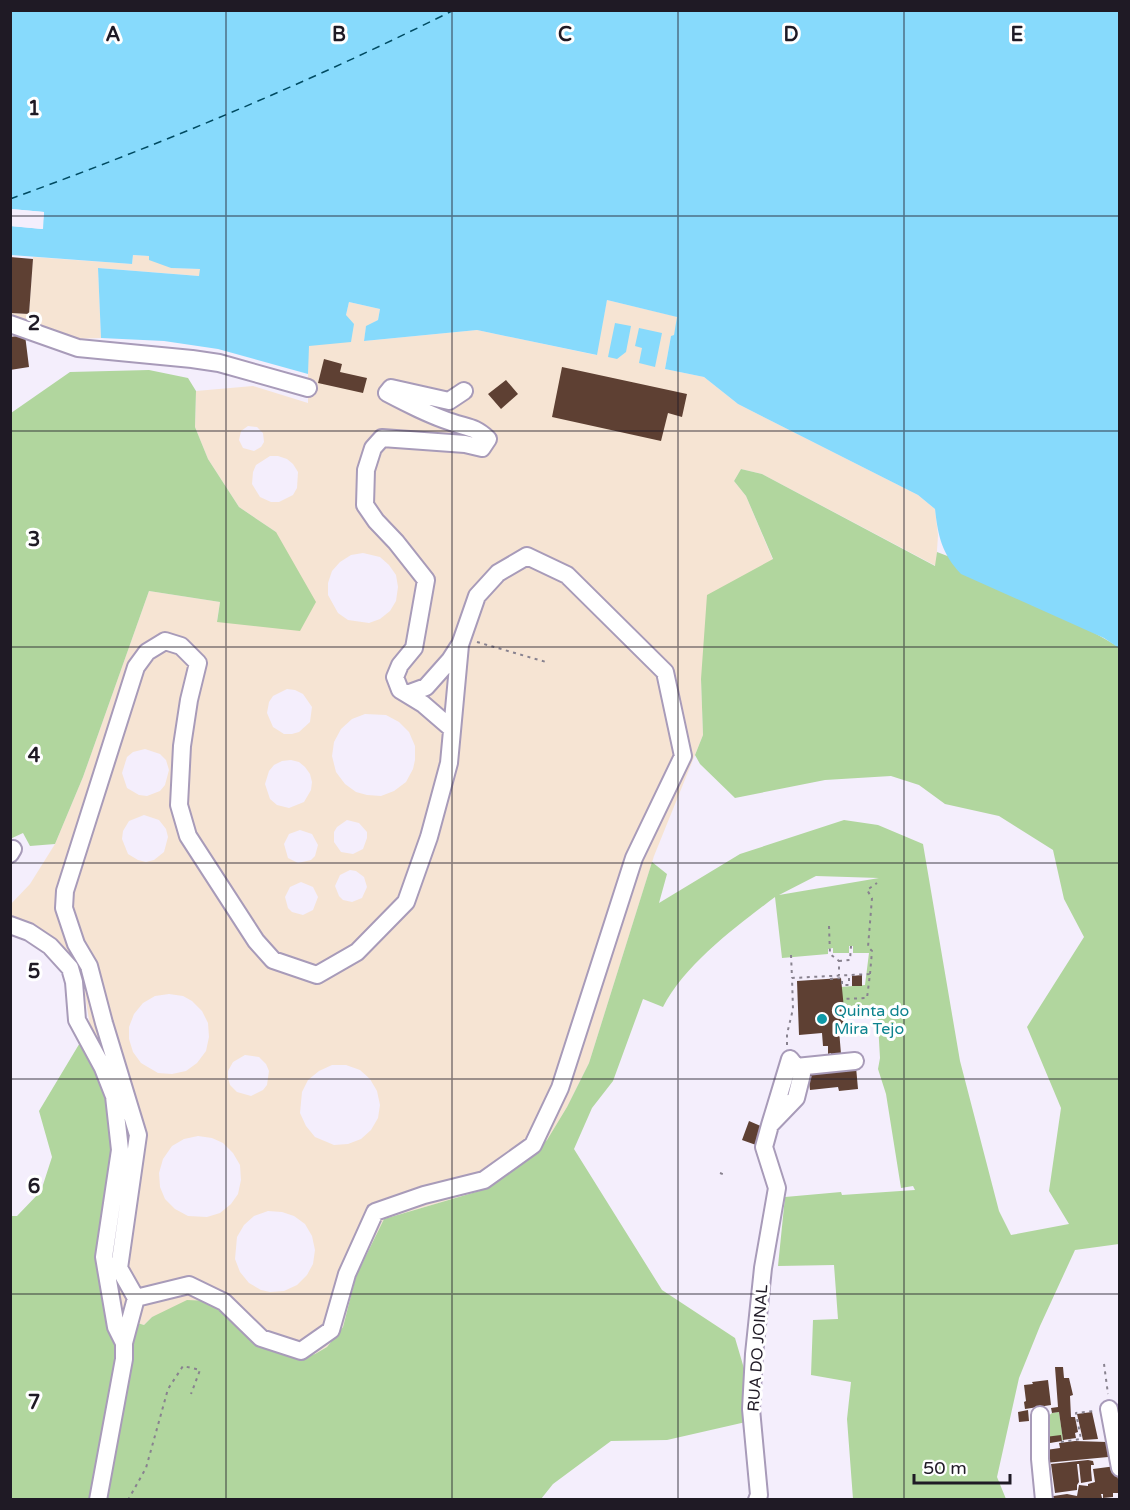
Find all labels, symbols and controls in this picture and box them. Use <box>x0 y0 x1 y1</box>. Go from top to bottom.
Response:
text: A <box>106 23 121 47</box>
text: B <box>332 23 346 47</box>
text: C <box>558 23 572 47</box>
text: D <box>783 23 799 47</box>
text: E <box>1011 23 1024 47</box>
text: 1 <box>28 97 40 121</box>
text: 2 <box>28 312 40 336</box>
text: 3 <box>28 528 40 552</box>
text: 4 <box>28 744 41 768</box>
text: 5 <box>28 960 40 984</box>
place label: Quinta do Mira Tejo <box>834 1001 909 1039</box>
marker: Quinta do Mira Tejo <box>815 1012 829 1026</box>
text: 6 <box>28 1175 40 1199</box>
street label: RUA DO JOINAL <box>744 1284 772 1412</box>
text: 7 <box>28 1391 40 1415</box>
scale bar <box>914 1447 1010 1485</box>
text: 50 m <box>923 1457 967 1479</box>

